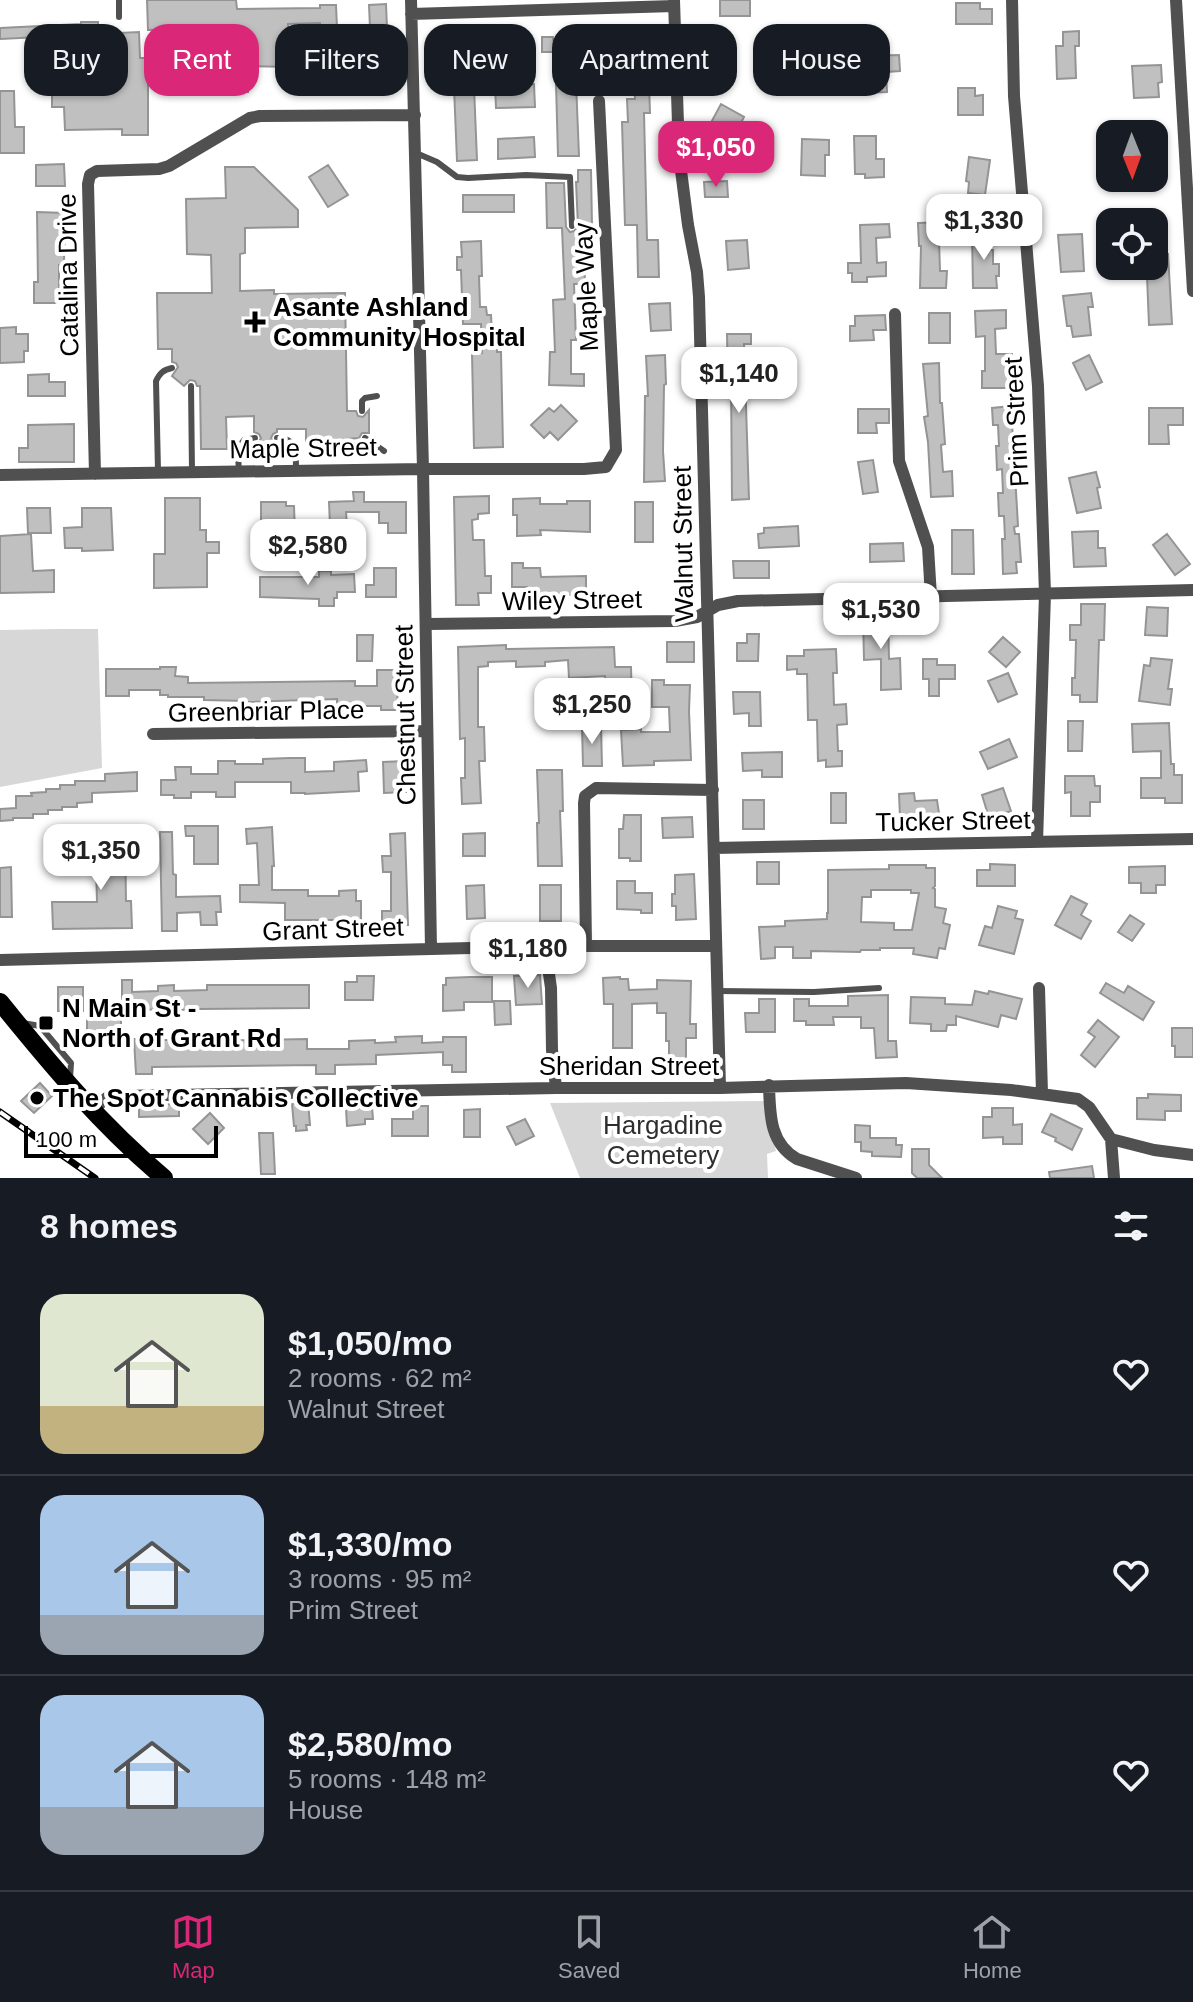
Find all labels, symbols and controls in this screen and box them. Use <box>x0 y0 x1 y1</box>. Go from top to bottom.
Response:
chip: Buy <box>24 24 128 96</box>
chip: Rent <box>144 24 259 96</box>
chip: Filters <box>275 24 408 96</box>
chip: New <box>424 24 536 96</box>
chip: Apartment <box>552 24 737 96</box>
chip: House <box>753 24 890 96</box>
north arrow <box>1096 120 1168 192</box>
map controls <box>1096 120 1168 280</box>
pin: $1,050 <box>651 121 781 189</box>
text: $1,050 <box>676 132 756 162</box>
street label: Catalina Drive <box>52 193 84 357</box>
pin: $1,330 <box>919 194 1049 262</box>
text: $1,330 <box>944 205 1024 235</box>
button: locate <box>1096 208 1168 280</box>
street label: Maple Way <box>568 222 604 352</box>
place label: Asante Ashland Community Hospital <box>273 292 526 352</box>
marker: Asante Ashland Community Hospital <box>244 311 266 333</box>
pin: $1,140 <box>674 347 804 415</box>
street label: Prim Street <box>998 356 1034 488</box>
text: $1,140 <box>699 358 779 388</box>
street label: Maple Street <box>229 432 378 464</box>
street label: Walnut Street <box>667 465 699 623</box>
pin: $2,580 <box>243 519 373 587</box>
text: $2,580 <box>268 530 348 560</box>
pin: $1,530 <box>816 583 946 651</box>
street label: Wiley Street <box>502 584 643 616</box>
text: $1,530 <box>841 594 921 624</box>
street label: Chestnut Street <box>388 624 422 806</box>
pin: $1,250 <box>527 678 657 746</box>
text: $1,250 <box>552 689 632 719</box>
street label: Greenbriar Place <box>167 694 365 728</box>
street label: Tucker Street <box>875 805 1032 837</box>
pin: $1,350 <box>36 824 166 892</box>
text: $1,350 <box>61 835 141 865</box>
street label: Grant Street <box>262 912 405 946</box>
pin: $1,180 <box>463 922 593 990</box>
text: $1,180 <box>488 933 568 963</box>
place label: N Main St - North of Grant Rd <box>62 993 282 1053</box>
marker: N Main St - North of Grant Rd <box>37 1014 55 1032</box>
street label: Sheridan Street <box>539 1051 720 1081</box>
place label: The Spot Cannabis Collective <box>53 1083 419 1113</box>
marker: The Spot Cannabis Collective <box>28 1089 46 1107</box>
park label: Hargadine Cemetery <box>603 1110 723 1170</box>
scale bar <box>24 1122 218 1158</box>
text: 100 m <box>36 1127 97 1152</box>
icon: filters <box>1109 1204 1153 1248</box>
text: 8 homes <box>40 1207 178 1245</box>
text: $1,050/mo <box>288 1324 452 1362</box>
icon: home <box>104 1326 200 1422</box>
icon: heart <box>1109 1352 1153 1396</box>
text: 2 rooms · 62 m² <box>288 1363 472 1393</box>
text: Walnut Street <box>288 1394 445 1424</box>
text: $1,330/mo <box>288 1525 452 1563</box>
icon: home <box>104 1527 200 1623</box>
icon: heart <box>1109 1553 1153 1597</box>
text: 3 rooms · 95 m² <box>288 1564 472 1594</box>
text: Prim Street <box>288 1595 418 1625</box>
text: $2,580/mo <box>288 1725 452 1763</box>
icon: home <box>104 1727 200 1823</box>
icon: heart <box>1109 1753 1153 1797</box>
text: 5 rooms · 148 m² <box>288 1764 486 1794</box>
text: House <box>288 1795 363 1825</box>
tab: Map <box>171 1910 215 1984</box>
tab: Saved <box>558 1910 620 1984</box>
tab: Home <box>963 1910 1022 1984</box>

